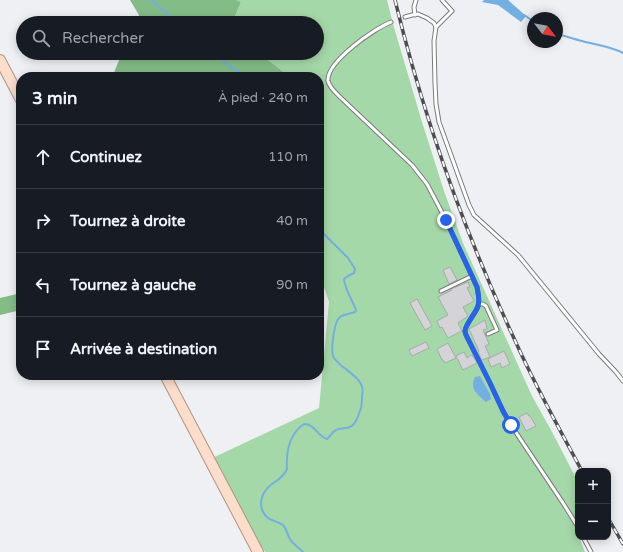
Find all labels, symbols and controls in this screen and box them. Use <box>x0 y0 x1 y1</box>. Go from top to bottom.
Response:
north arrow <box>527 12 563 48</box>
search box <box>16 16 324 60</box>
icon: search <box>30 27 52 49</box>
text: Rechercher <box>62 29 144 47</box>
text: 3 min <box>32 88 77 109</box>
text: À pied · 240 m <box>218 90 308 106</box>
icon: ahead <box>32 146 54 168</box>
text: Continuez <box>70 148 142 166</box>
text: 110 m <box>268 149 308 165</box>
icon: right <box>32 210 54 232</box>
route end <box>437 211 455 229</box>
text: Tournez à droite <box>70 212 185 230</box>
text: 40 m <box>276 213 308 229</box>
icon: left <box>32 274 54 296</box>
text: Tournez à gauche <box>70 276 196 294</box>
text: 90 m <box>276 277 308 293</box>
icon: arrive <box>32 338 54 360</box>
text: Arrivée à destination <box>70 340 217 358</box>
route start <box>502 416 520 434</box>
map controls <box>575 468 611 540</box>
button: + <box>575 468 611 504</box>
button: − <box>575 504 611 540</box>

